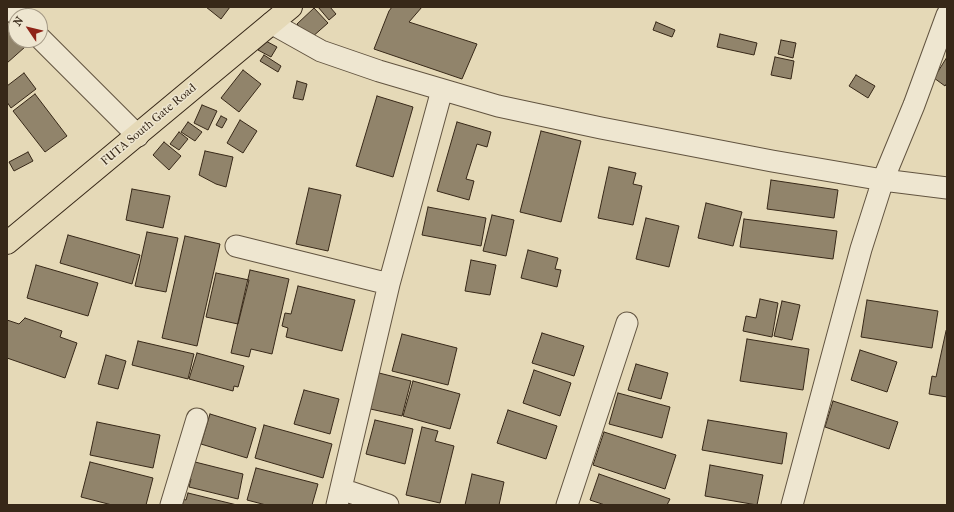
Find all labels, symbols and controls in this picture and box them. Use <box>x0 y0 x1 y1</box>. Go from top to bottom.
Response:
north arrow <box>8 8 48 48</box>
text: N <box>11 14 26 29</box>
street label: FUTA South Gate Road <box>98 81 200 169</box>

